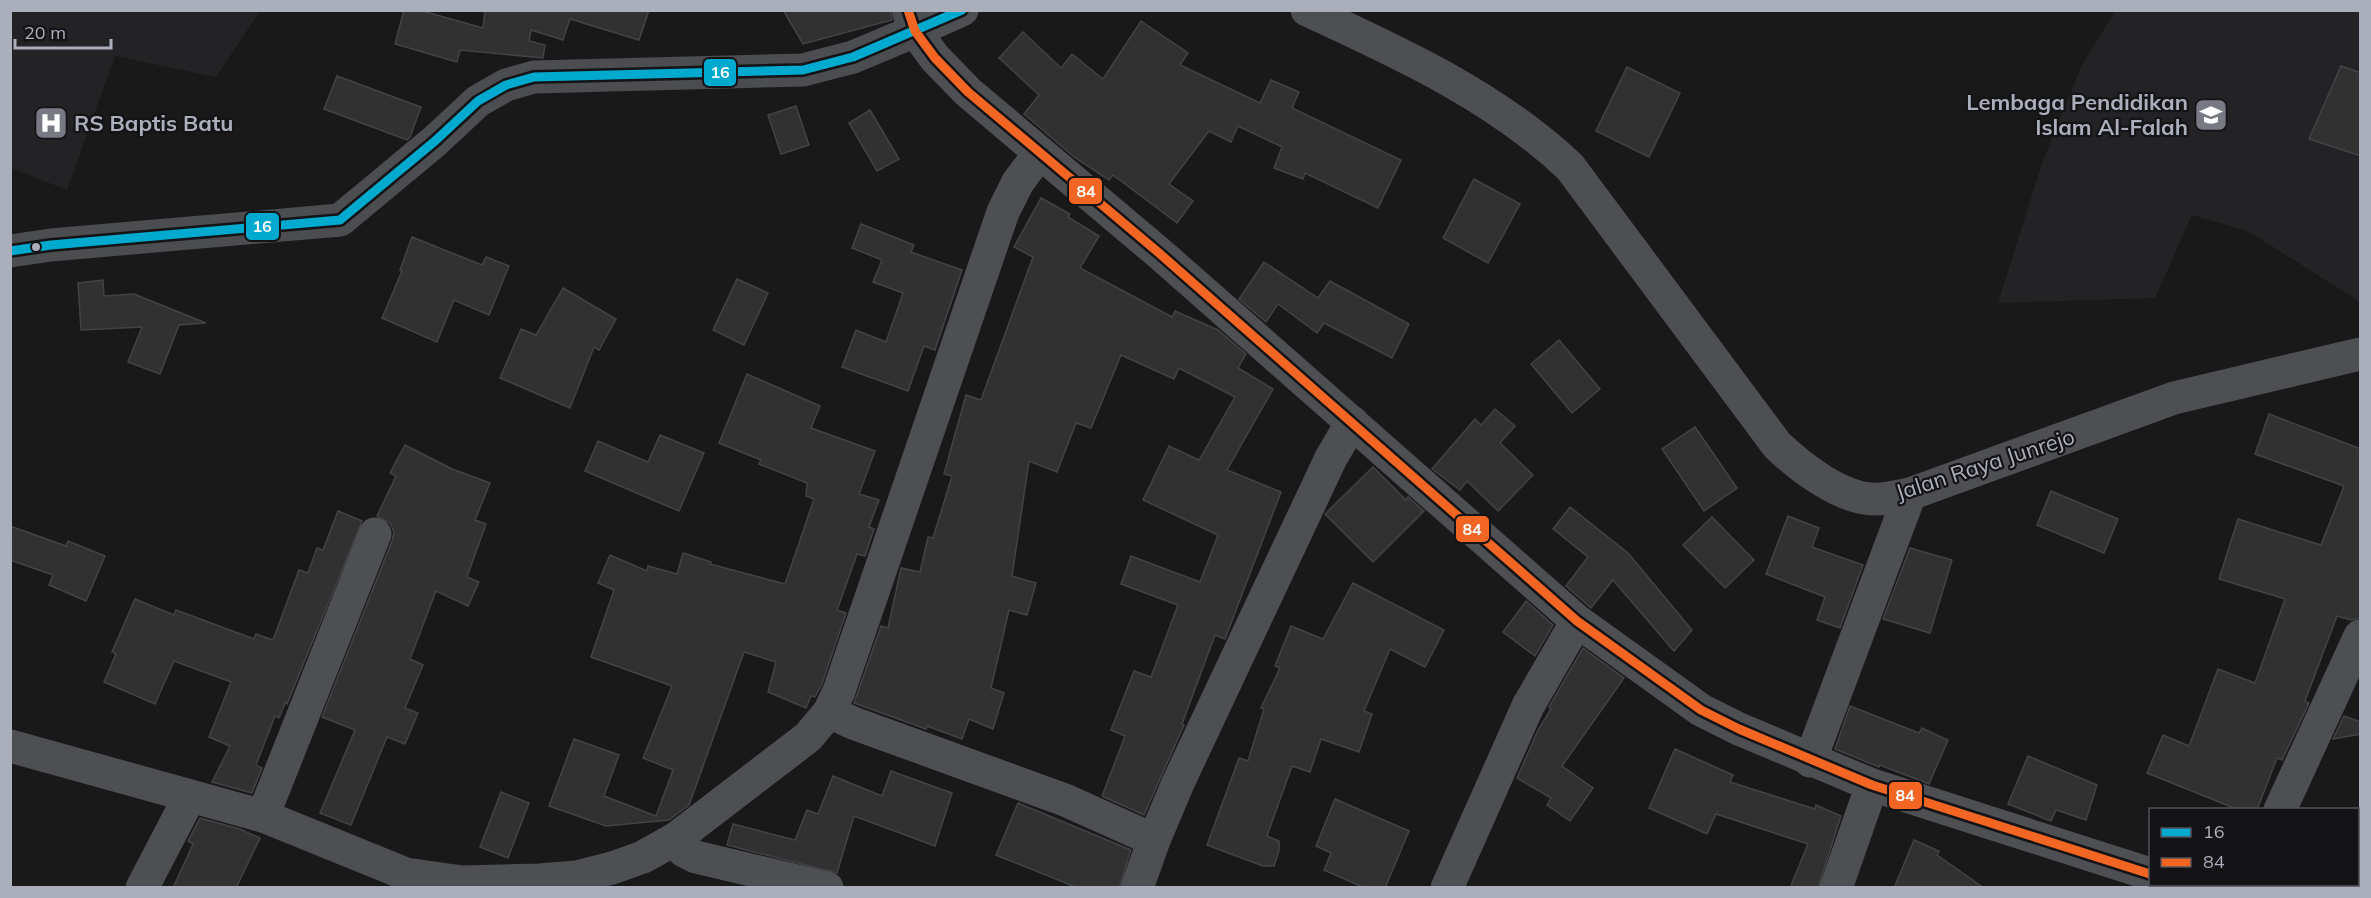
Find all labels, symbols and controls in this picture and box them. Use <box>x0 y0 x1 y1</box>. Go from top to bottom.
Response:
scale bar <box>15 12 111 50</box>
text: 20 m <box>24 21 66 44</box>
line badge: 16 <box>703 58 737 87</box>
text: 16 <box>710 62 730 82</box>
place label: Lembaga Pendidikan Islam Al-Falah <box>1966 88 2188 141</box>
school or university icon: Lembaga Pendidikan Islam Al-Falah <box>2193 97 2229 133</box>
hospital icon: RS Baptis Batu <box>33 105 69 141</box>
place label: RS Baptis Batu <box>74 109 233 137</box>
line badge: 84 <box>1068 177 1103 205</box>
text: 84 <box>1076 181 1096 201</box>
line badge: 16 <box>245 212 280 241</box>
text: 16 <box>252 216 272 236</box>
unlabelled marker <box>30 241 42 253</box>
street label: Jalan Raya Junrejo <box>1892 422 2078 506</box>
line badge: 84 <box>1455 515 1490 543</box>
text: 84 <box>1462 519 1482 539</box>
line badge: 84 <box>1888 781 1923 810</box>
text: 84 <box>1895 785 1915 805</box>
legend <box>2149 808 2359 886</box>
text: 16 <box>2203 820 2225 843</box>
text: 84 <box>2203 850 2225 873</box>

